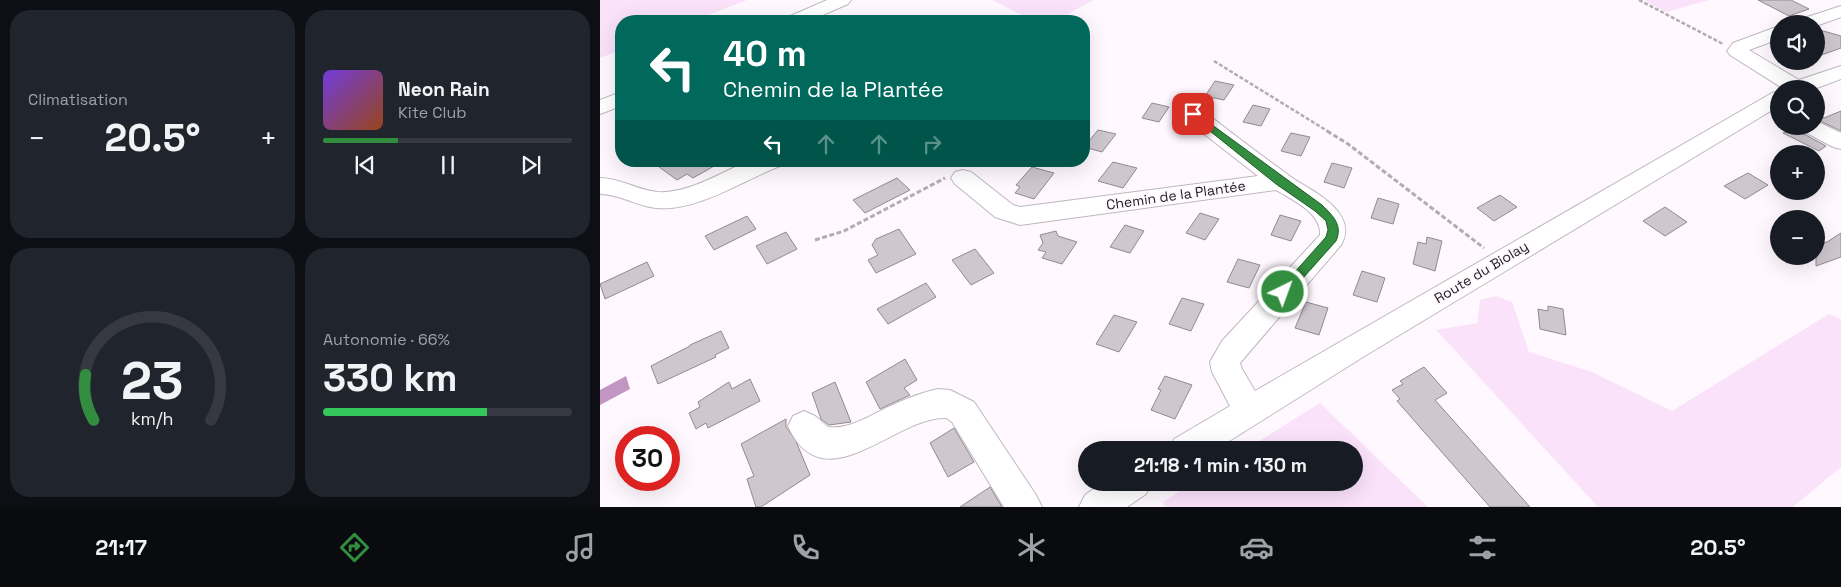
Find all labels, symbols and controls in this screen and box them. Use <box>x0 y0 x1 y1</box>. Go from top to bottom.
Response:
map controls <box>1770 15 1825 265</box>
button: sound <box>1770 15 1825 70</box>
text: 40 m <box>723 32 807 76</box>
icon: left <box>640 35 705 100</box>
text: Chemin de la Plantée <box>723 75 944 103</box>
text: Neon Rain <box>398 77 490 102</box>
button: search <box>1770 80 1825 135</box>
text: Climatisation <box>28 89 128 110</box>
pin <box>1172 93 1214 135</box>
icon: arrive <box>1179 100 1207 128</box>
text: Kite Club <box>398 102 467 123</box>
text: 20.5° <box>105 114 200 162</box>
text: − <box>28 120 45 156</box>
text: + <box>260 120 277 156</box>
icon: left <box>759 130 787 158</box>
icon: ahead <box>812 130 840 158</box>
icon: ahead <box>865 130 893 158</box>
icon: right <box>918 130 946 158</box>
button: + <box>1770 145 1825 200</box>
icon: previous <box>351 151 379 179</box>
icon: pause <box>434 151 462 179</box>
icon: next <box>517 151 545 179</box>
street label: Chemin de la Plantée <box>1105 176 1247 214</box>
button: − <box>1770 210 1825 265</box>
street label: Route du Biolay <box>1431 237 1531 307</box>
position arrow <box>1256 265 1308 317</box>
text: Autonomie · 66% <box>323 329 450 350</box>
text: 23 <box>121 348 184 414</box>
text: 330 km <box>323 354 457 402</box>
text: km/h <box>131 407 174 430</box>
speed limit sign: 30 <box>615 426 680 491</box>
text: 21:18 · 1 min · 130 m <box>1134 453 1307 478</box>
icon: directions <box>337 530 372 565</box>
icon: music <box>563 530 598 565</box>
icon: phone <box>788 530 823 565</box>
icon: climate <box>1014 530 1049 565</box>
icon: car <box>1239 530 1274 565</box>
icon: filters <box>1465 530 1500 565</box>
text: 21:17 <box>95 533 147 561</box>
text: 20.5° <box>1690 533 1746 561</box>

